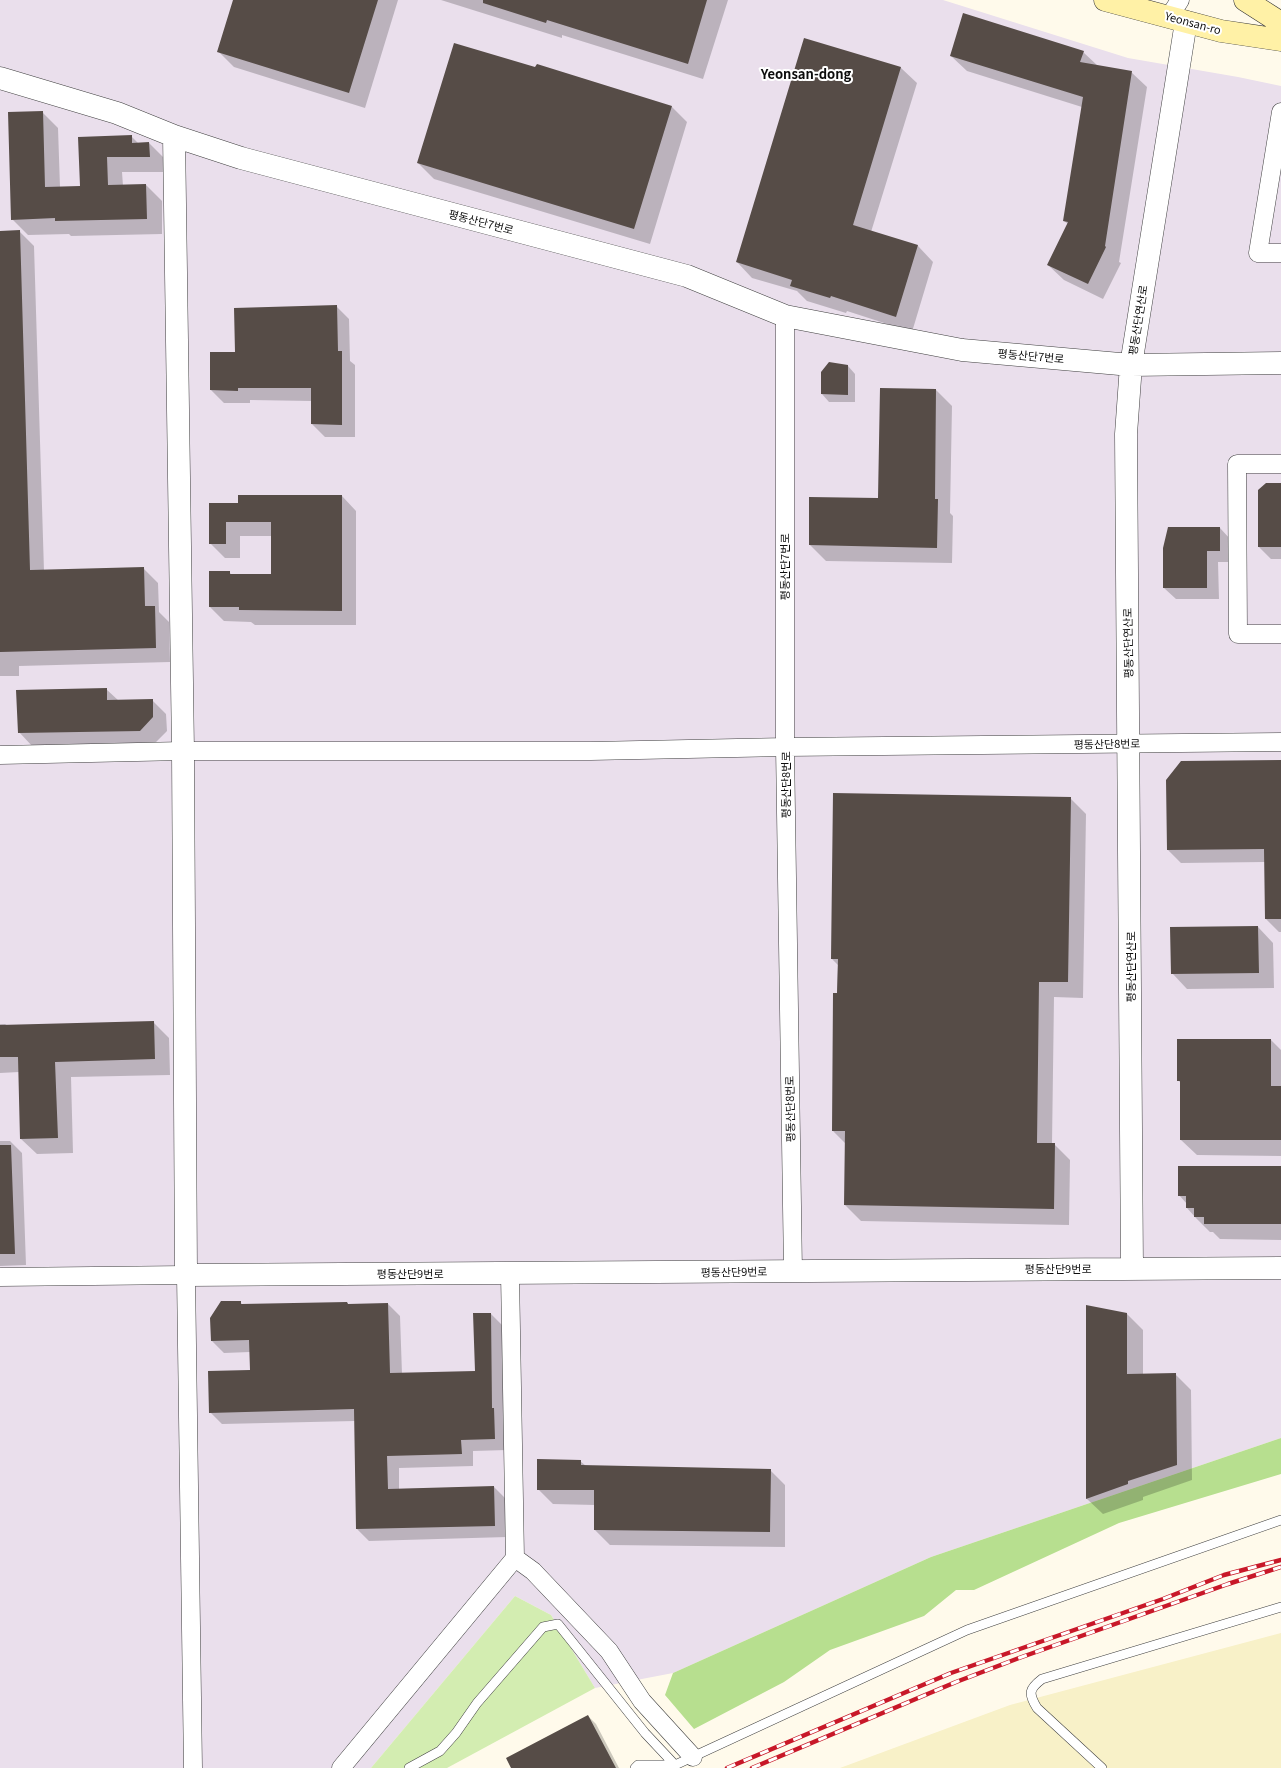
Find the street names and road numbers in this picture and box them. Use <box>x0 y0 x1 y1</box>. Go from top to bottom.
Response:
street label: Yeonsan-ro <box>1164 9 1222 37</box>
street label: 평동산단7번로 <box>447 207 515 237</box>
street label: 평동산단연산로 <box>1126 284 1150 356</box>
street label: 평동산단7번로 <box>997 347 1065 365</box>
street label: 평동산단7번로 <box>778 534 792 600</box>
street label: 평동산단연산로 <box>1121 607 1135 679</box>
street label: 평동산단8번로 <box>1073 737 1141 751</box>
street label: 평동산단8번로 <box>779 752 793 818</box>
street label: 평동산단연산로 <box>1124 932 1138 1002</box>
street label: 평동산단8번로 <box>783 1075 797 1143</box>
street label: 평동산단9번로 <box>1025 1262 1091 1276</box>
street label: 평동산단9번로 <box>700 1265 768 1279</box>
street label: 평동산단9번로 <box>377 1267 443 1281</box>

